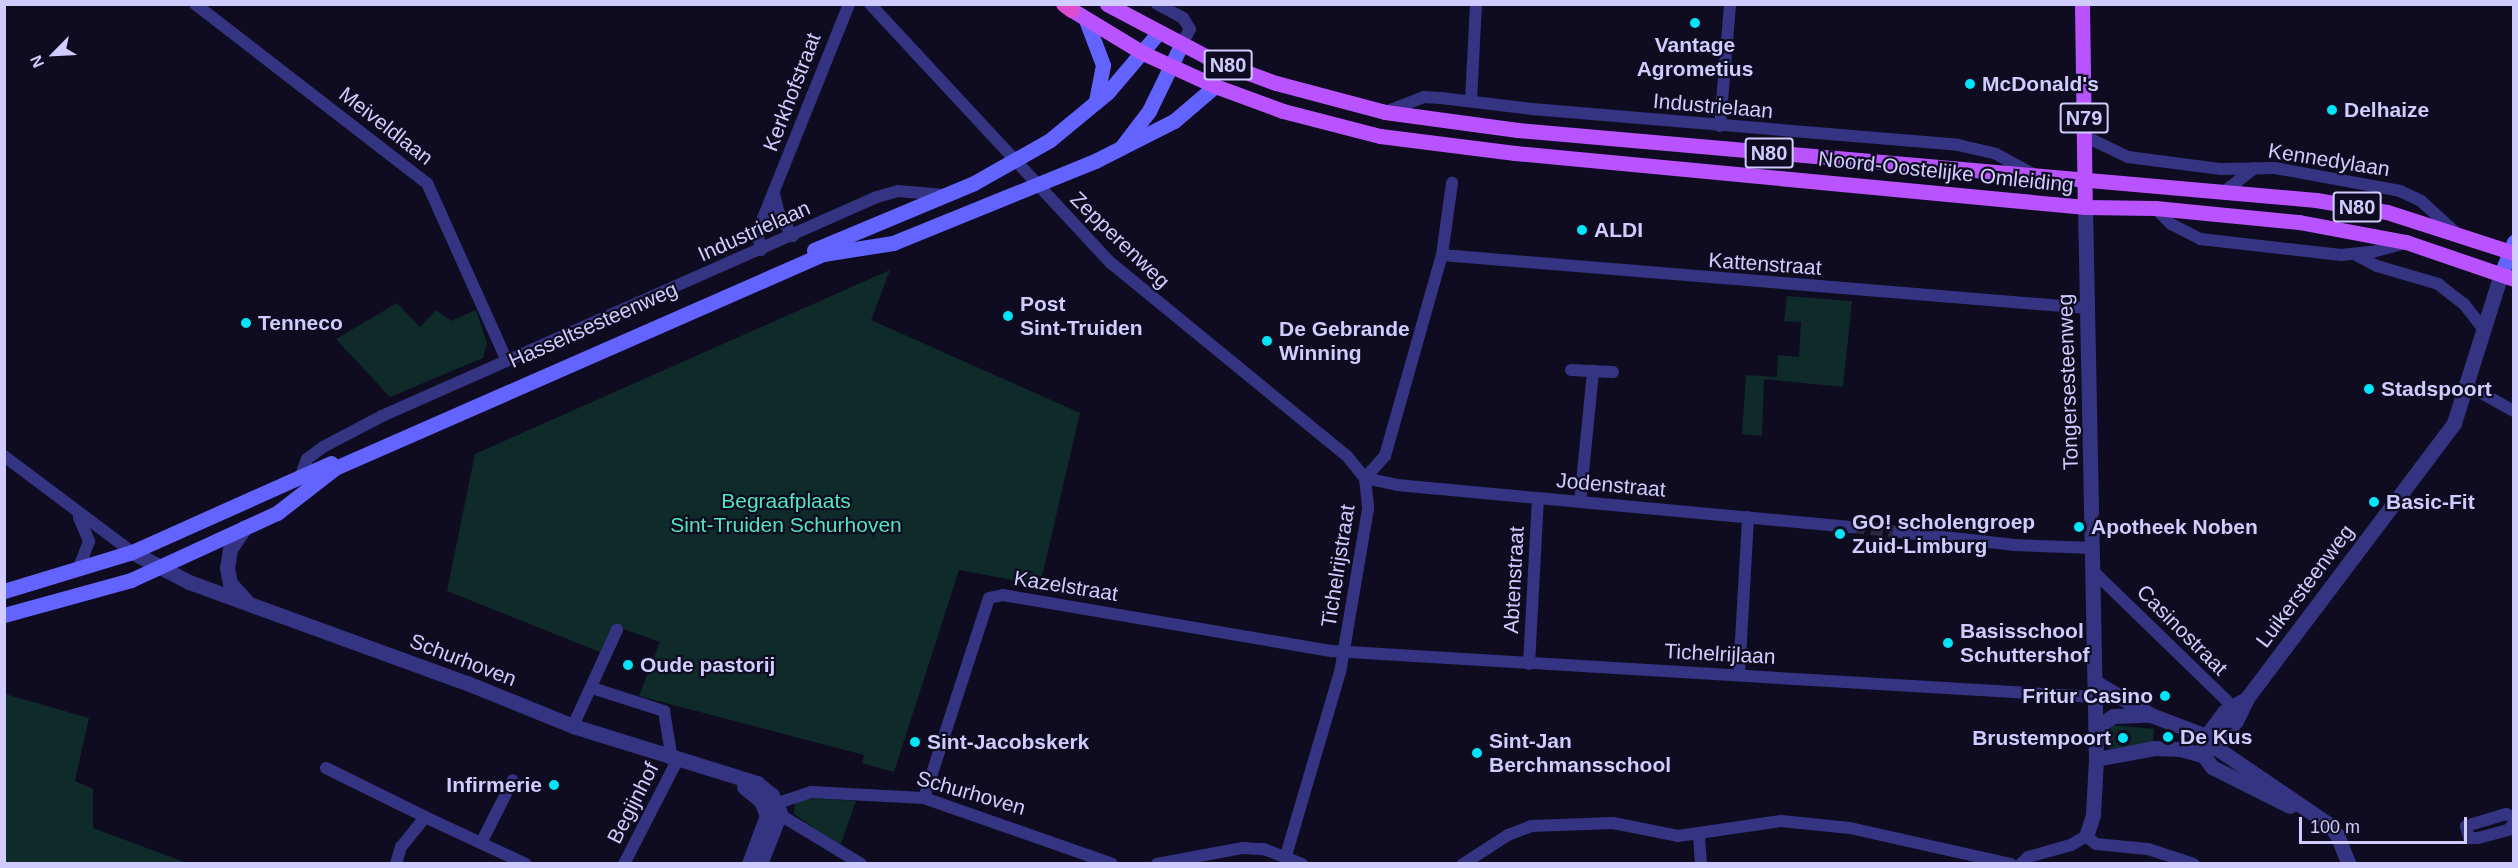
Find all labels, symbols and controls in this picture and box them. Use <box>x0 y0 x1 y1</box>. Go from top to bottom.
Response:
marker: Vantage Agrometius <box>1688 16 1702 30</box>
north arrow <box>24 24 84 84</box>
street label: Kerkhofstraat <box>758 29 826 155</box>
place label: Vantage Agrometius <box>1637 32 1753 82</box>
road number: N80 <box>1202 48 1254 82</box>
text: N <box>27 53 47 70</box>
place label: McDonald's <box>1982 71 2099 97</box>
marker: McDonald's <box>1963 77 1977 91</box>
street label: Meiveldlaan <box>334 82 438 170</box>
street label: Industrielaan <box>1652 88 1774 124</box>
place label: Delhaize <box>2344 97 2429 123</box>
road number: N79 <box>2058 101 2110 135</box>
marker: Delhaize <box>2325 103 2339 117</box>
road number: N80 <box>1744 136 1794 170</box>
street label: Kennedylaan <box>2266 138 2392 182</box>
street label: Noord-Oostelijke Omleiding <box>1817 146 2075 198</box>
street label: Zepperenweg <box>1065 186 1175 294</box>
road number: N80 <box>2332 190 2382 224</box>
street label: Industrielaan <box>694 195 814 267</box>
place label: ALDI <box>1594 217 1643 243</box>
marker: ALDI <box>1575 223 1589 237</box>
street label: Kattenstraat <box>1708 247 1822 281</box>
street label: Hasseltsesteenweg <box>505 276 681 374</box>
place label: Post Sint-Truiden <box>1020 291 1142 341</box>
street label: Tongersesteenweg <box>2052 293 2084 471</box>
marker: Post Sint-Truiden <box>1001 309 1015 323</box>
place label: Tenneco <box>258 310 343 336</box>
marker: Tenneco <box>239 316 253 330</box>
place label: De Gebrande Winning <box>1279 316 1410 366</box>
marker: De Gebrande Winning <box>1260 334 1274 348</box>
place label: Stadspoort <box>2381 376 2492 402</box>
marker: Stadspoort <box>2362 382 2376 396</box>
street label: Jodenstraat <box>1555 468 1667 502</box>
park label: Begraafplaats Sint-Truiden Schurhoven <box>670 488 902 538</box>
place label: Basic-Fit <box>2386 489 2475 515</box>
marker: Basic-Fit <box>2367 495 2381 509</box>
street label: Tichelrijstraat <box>1316 503 1360 629</box>
place label: GO! scholengroep Zuid-Limburg <box>1852 509 2035 559</box>
place label: Apotheek Noben <box>2091 514 2258 540</box>
marker: Apotheek Noben <box>2072 520 2086 534</box>
street label: Luikersteenweg <box>2251 520 2359 652</box>
street label: Abtenstraat <box>1499 526 1529 634</box>
marker: GO! scholengroep Zuid-Limburg <box>1833 527 1847 541</box>
street label: Kazelstraat <box>1012 565 1120 607</box>
street label: Casinostraat <box>2131 579 2233 681</box>
place label: Basisschool Schuttershof <box>1960 618 2090 668</box>
street label: Schurhoven <box>406 628 520 692</box>
marker: Basisschool Schuttershof <box>1941 636 1955 650</box>
street label: Tichelrijlaan <box>1664 639 1776 669</box>
place label: Oude pastorij <box>640 652 775 678</box>
marker: Oude pastorij <box>621 658 635 672</box>
place label: Fritur Casino <box>2022 683 2153 709</box>
marker: Fritur Casino <box>2158 689 2172 703</box>
place label: De Kus <box>2180 724 2252 750</box>
place label: Brustempoort <box>1972 725 2111 751</box>
place label: Sint-Jan Berchmansschool <box>1489 728 1671 778</box>
place label: Sint-Jacobskerk <box>927 729 1089 755</box>
marker: De Kus <box>2161 730 2175 744</box>
marker: Brustempoort <box>2116 731 2130 745</box>
marker: Sint-Jacobskerk <box>908 735 922 749</box>
marker: Sint-Jan Berchmansschool <box>1470 746 1484 760</box>
street label: Begijnhof <box>602 758 664 848</box>
street label: Schurhoven <box>914 765 1028 821</box>
place label: Infirmerie <box>446 772 542 798</box>
marker: Infirmerie <box>547 778 561 792</box>
scale bar <box>2302 805 2470 843</box>
text: 100 m <box>2310 817 2360 837</box>

